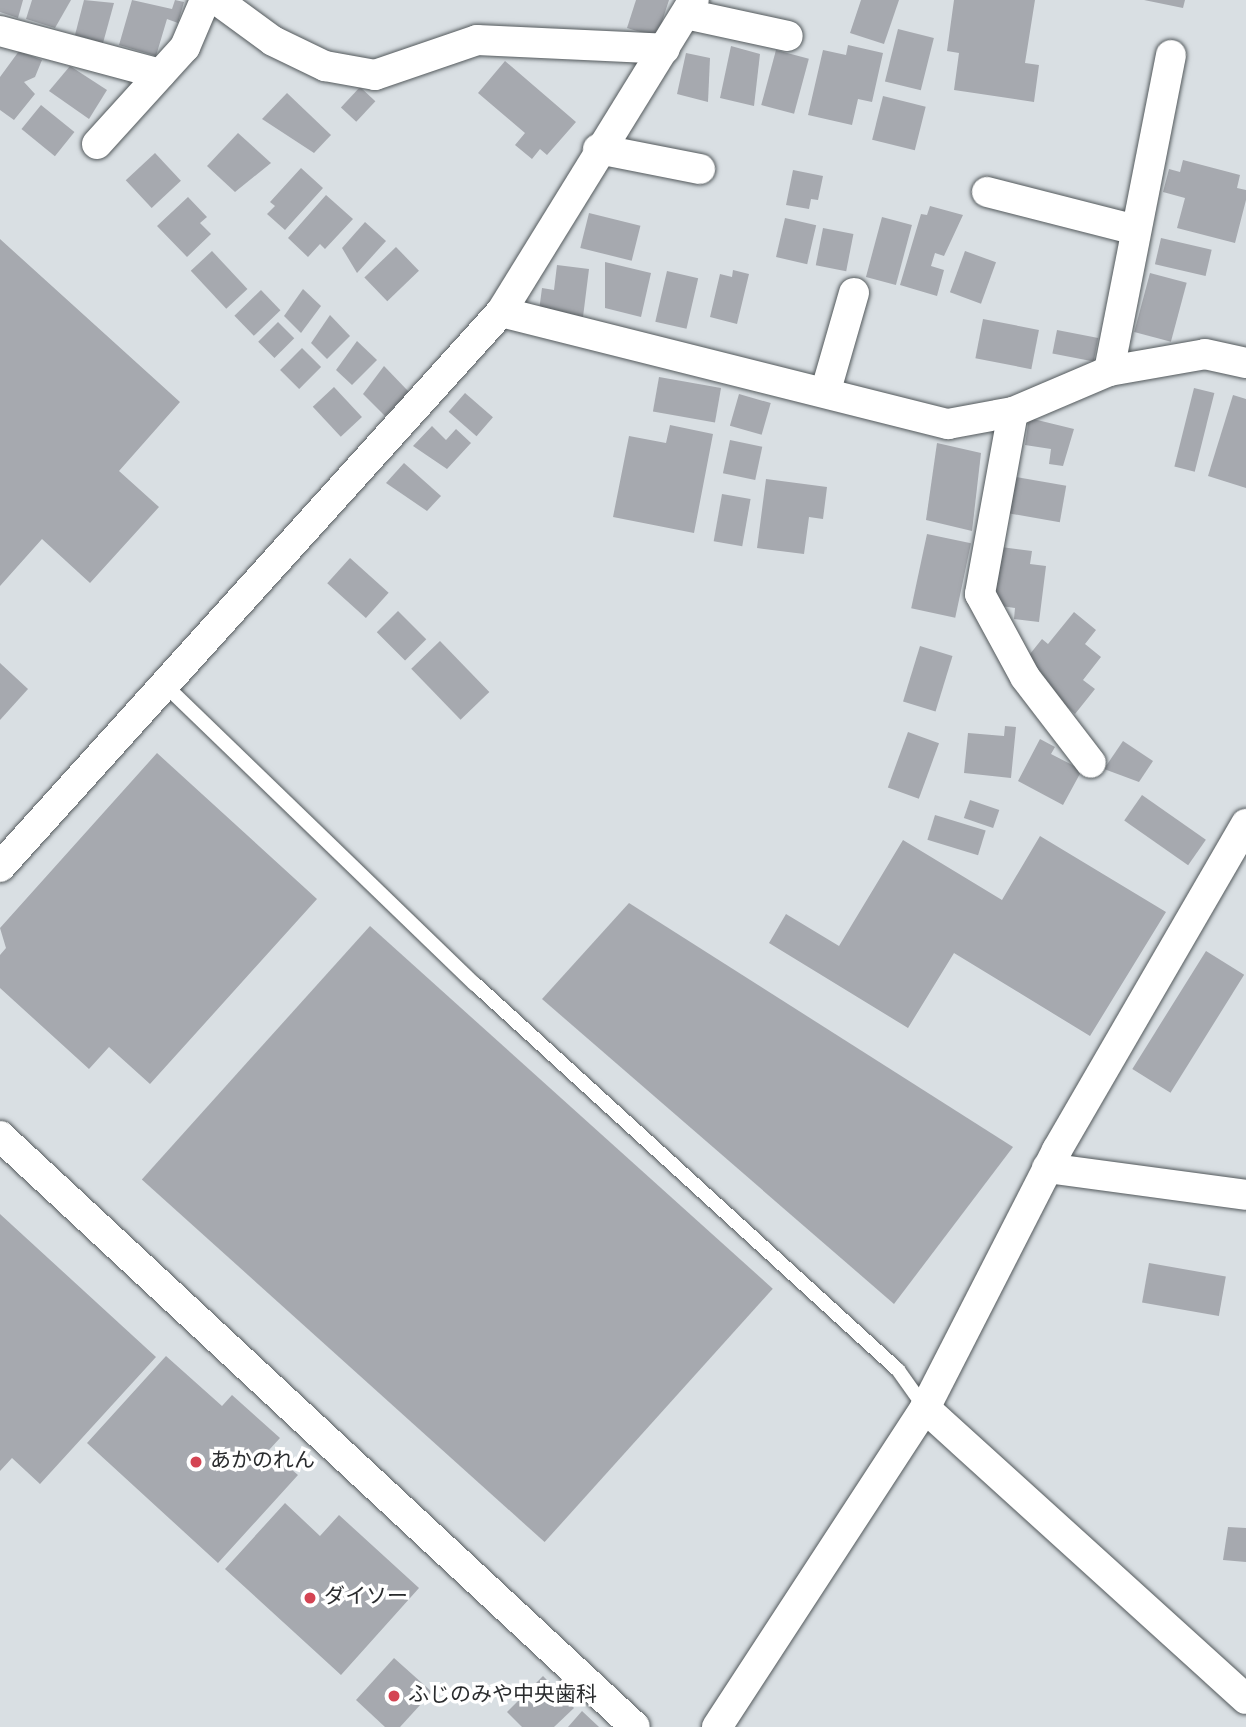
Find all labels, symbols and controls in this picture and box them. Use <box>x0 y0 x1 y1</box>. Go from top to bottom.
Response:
place label: あかのれん <box>210 1449 315 1475</box>
marker: あかのれん <box>188 1454 204 1470</box>
place label: ダイソー <box>324 1585 408 1611</box>
marker: ダイソー <box>302 1590 318 1606</box>
place label: ふじのみや中央歯科 <box>408 1683 597 1709</box>
marker: ふじのみや中央歯科 <box>386 1688 402 1704</box>

